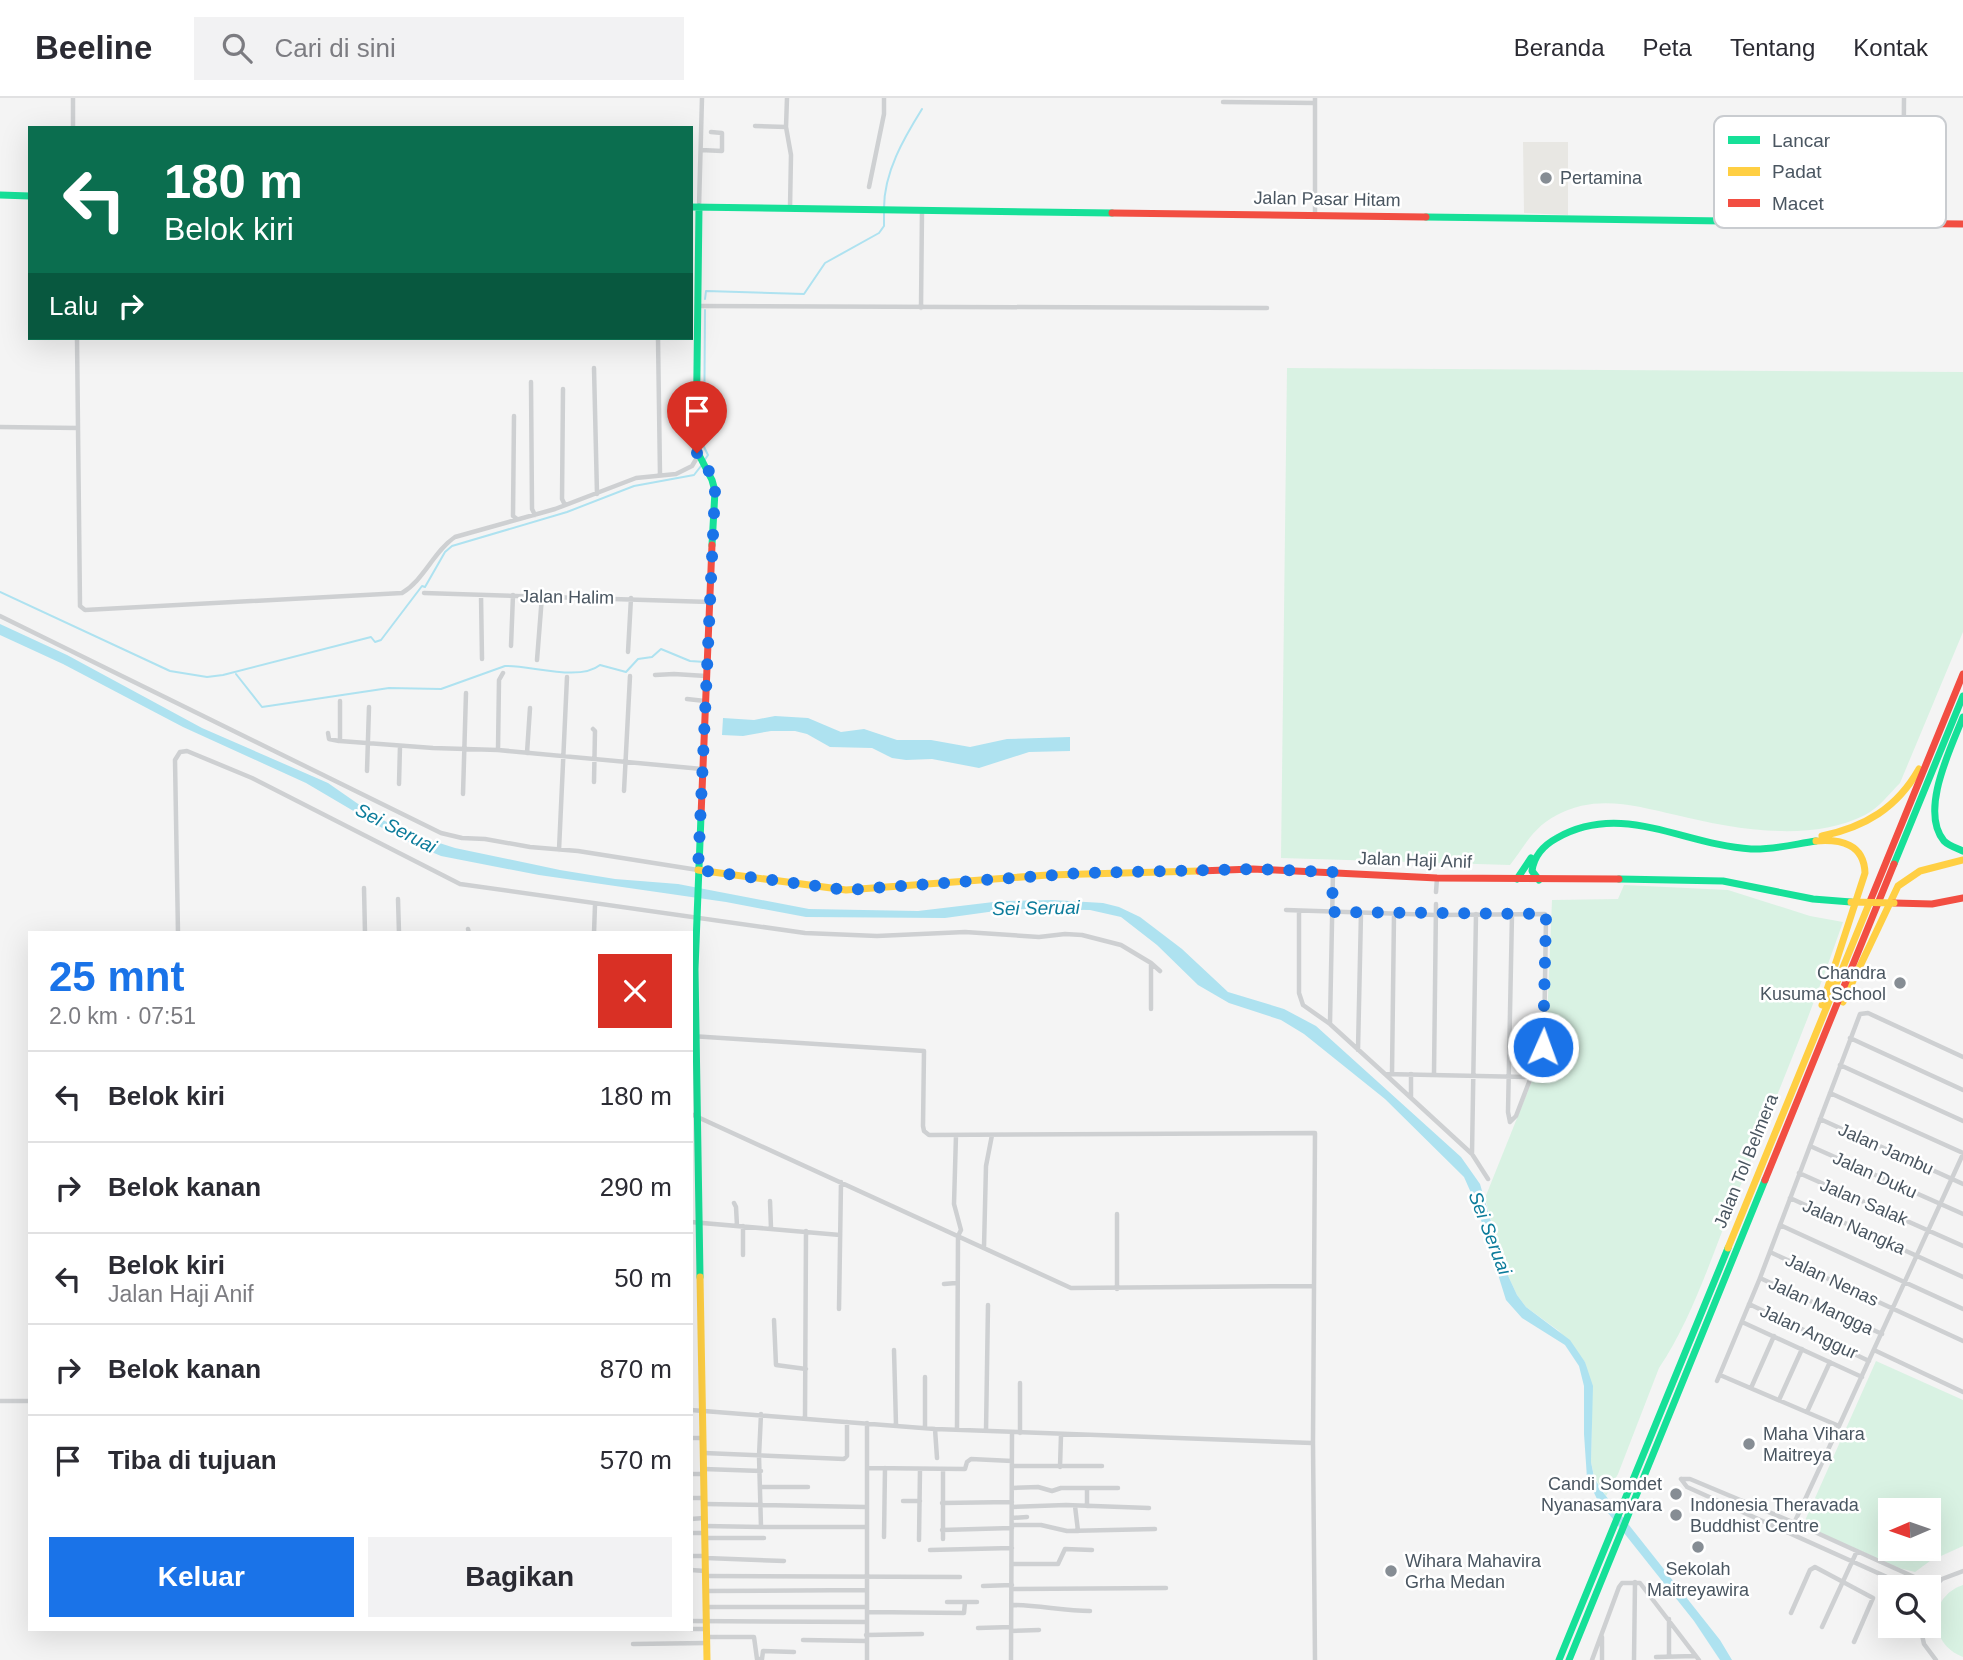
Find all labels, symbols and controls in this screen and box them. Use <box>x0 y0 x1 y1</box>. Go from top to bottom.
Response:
search box <box>194 17 684 80</box>
text: Beeline <box>35 29 152 66</box>
icon: search <box>218 29 256 67</box>
text: Cari di sini <box>274 33 396 63</box>
text: Beranda <box>1514 34 1605 61</box>
text: Peta <box>1643 34 1692 61</box>
text: Tentang <box>1730 34 1815 61</box>
text: Kontak <box>1853 34 1928 61</box>
legend <box>1714 116 1946 228</box>
text: Lancar <box>1772 130 1831 151</box>
icon: left <box>49 154 140 245</box>
text: 180 m <box>164 154 303 208</box>
text: Padat <box>1772 161 1822 182</box>
place label: Pertamina <box>1560 168 1643 188</box>
marker: Pertamina <box>1538 170 1554 186</box>
street label: Jalan Pasar Hitam <box>1253 188 1401 210</box>
text: Macet <box>1772 193 1824 214</box>
text: Belok kiri <box>164 211 294 247</box>
icon: right <box>112 287 150 325</box>
text: Lalu <box>49 291 98 321</box>
pin <box>667 381 727 453</box>
icon: arrive <box>678 392 716 430</box>
street label: Jalan Halim <box>520 586 614 608</box>
water label: Sei Seruai <box>352 799 441 858</box>
street label: Jalan Haji Anif <box>1358 848 1473 872</box>
water label: Sei Seruai <box>992 897 1081 919</box>
text: 25 mnt <box>49 953 184 1000</box>
button: close <box>598 954 672 1028</box>
place label: Chandra Kusuma School <box>1760 963 1887 1004</box>
marker: Chandra Kusuma School <box>1892 975 1908 991</box>
text: 2.0 km · 07:51 <box>49 1003 196 1029</box>
position arrow <box>1506 1010 1580 1084</box>
icon: left <box>49 1078 87 1116</box>
text: Belok kiri <box>108 1081 225 1111</box>
text: 180 m <box>600 1081 672 1111</box>
street label: Jalan Tol Belmera <box>1710 1090 1782 1231</box>
street label: Jalan Jambu <box>1835 1119 1937 1179</box>
street label: Jalan Duku <box>1830 1148 1920 1202</box>
icon: right <box>49 1169 87 1207</box>
text: Belok kanan <box>108 1172 261 1202</box>
text: 290 m <box>600 1172 672 1202</box>
street label: Jalan Salak <box>1817 1175 1912 1230</box>
water label: Sei Seruai <box>1464 1188 1516 1278</box>
street label: Jalan Nangka <box>1800 1195 1909 1259</box>
text: Belok kiri <box>108 1250 225 1280</box>
street label: Jalan Nenas <box>1782 1250 1882 1310</box>
icon: left <box>49 1260 87 1298</box>
text: 50 m <box>614 1263 672 1293</box>
street label: Jalan Mangga <box>1766 1273 1877 1339</box>
text: Jalan Haji Anif <box>108 1281 254 1307</box>
street label: Jalan Anggur <box>1757 1301 1861 1363</box>
icon: right <box>49 1351 87 1389</box>
text: Belok kanan <box>108 1354 261 1384</box>
text: 870 m <box>600 1354 672 1384</box>
place label: Maha Vihara Maitreya <box>1763 1424 1866 1465</box>
marker: Maha Vihara Maitreya <box>1741 1436 1757 1452</box>
icon: arrive <box>49 1442 87 1480</box>
text: Tiba di tujuan <box>108 1445 277 1475</box>
text: 570 m <box>600 1445 672 1475</box>
place label: Candi Somdet Nyanasamvara <box>1541 1474 1663 1515</box>
marker: Candi Somdet Nyanasamvara <box>1668 1486 1684 1502</box>
place label: Indonesia Theravada Buddhist Centre <box>1690 1495 1860 1536</box>
north arrow <box>1878 1498 1941 1561</box>
map controls <box>1878 1498 1941 1638</box>
marker: Indonesia Theravada Buddhist Centre <box>1668 1507 1684 1523</box>
button: Keluar <box>49 1537 354 1617</box>
button: Bagikan <box>368 1537 672 1617</box>
marker: Sekolah Maitreyawira <box>1690 1539 1706 1555</box>
place label: Wihara Mahavira Grha Medan <box>1405 1551 1542 1592</box>
place label: Sekolah Maitreyawira <box>1647 1559 1750 1600</box>
marker: Wihara Mahavira Grha Medan <box>1383 1563 1399 1579</box>
button: search <box>1878 1575 1941 1638</box>

